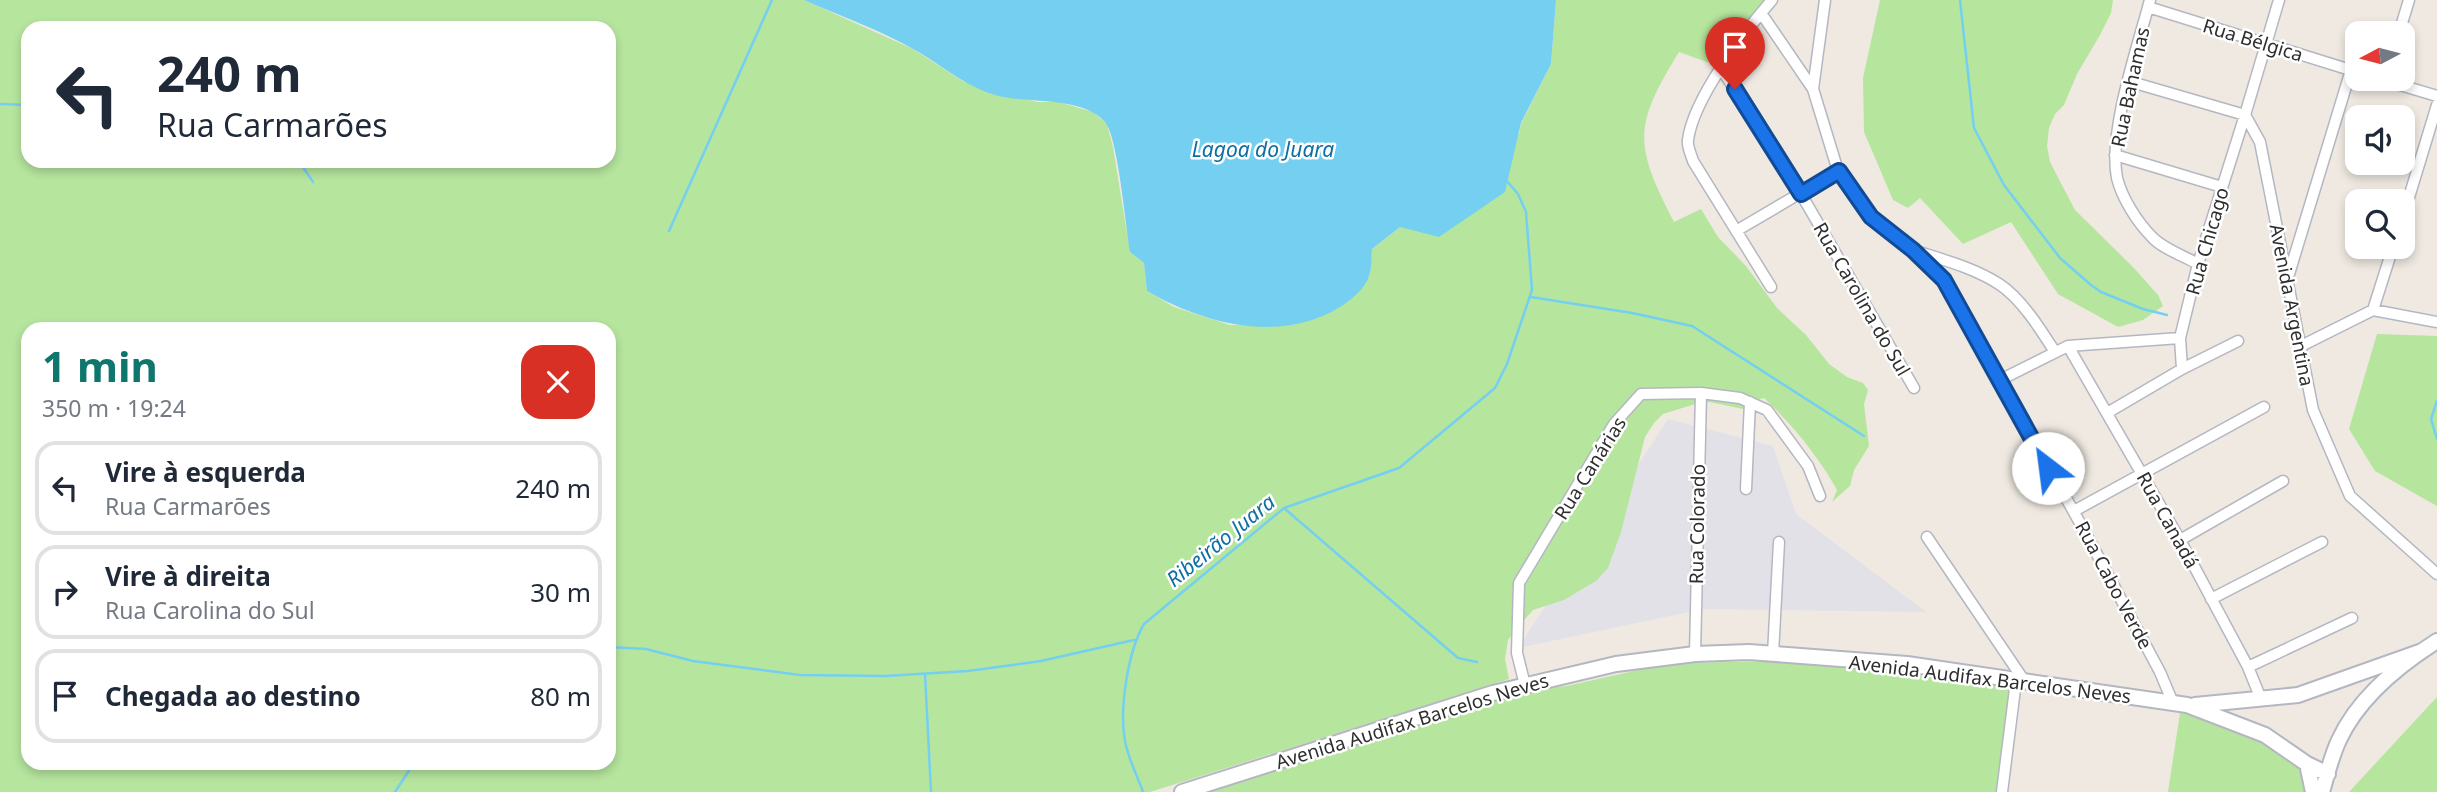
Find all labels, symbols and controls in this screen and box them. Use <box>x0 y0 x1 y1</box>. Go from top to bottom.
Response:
street label: Rua Bélgica <box>2200 12 2306 68</box>
pin <box>1705 17 1765 89</box>
north arrow <box>2345 21 2415 91</box>
map controls <box>2345 21 2415 259</box>
street label: Rua Bahamas <box>2105 25 2155 149</box>
icon: arrive <box>1716 28 1754 66</box>
text: 240 m <box>157 40 302 106</box>
icon: left <box>42 49 133 140</box>
text: Rua Carmarões <box>157 103 388 146</box>
button: sound <box>2345 105 2415 175</box>
water label: Lagoa do Juara <box>1192 135 1334 163</box>
street label: Rua Chicago <box>2179 184 2235 298</box>
button: search <box>2345 189 2415 259</box>
street label: Rua Carolina do Sul <box>1807 218 1917 380</box>
street label: Avenida Argentina <box>2264 222 2320 388</box>
text: 1 min <box>42 337 158 394</box>
button: close <box>521 345 595 419</box>
text: 350 m · 19:24 <box>42 392 186 424</box>
street label: Rua Canárias <box>1548 412 1632 524</box>
position arrow <box>2011 431 2085 505</box>
text: Vire à esquerda <box>105 454 306 490</box>
street label: Rua Colorado <box>1683 464 1711 584</box>
street label: Rua Canadá <box>2131 467 2205 573</box>
icon: left <box>46 469 84 507</box>
text: 240 m <box>515 470 591 506</box>
water label: Ribeirão Juara <box>1160 488 1281 593</box>
text: Rua Carmarões <box>105 490 271 522</box>
street label: Rua Cabo Verde <box>2069 516 2159 654</box>
text: Vire à direita <box>105 558 271 594</box>
icon: right <box>46 573 84 611</box>
text: 30 m <box>530 574 591 610</box>
text: Rua Carolina do Sul <box>105 594 315 626</box>
street label: Avenida Audifax Barcelos Neves <box>1847 649 2133 709</box>
street label: Avenida Audifax Barcelos Neves <box>1272 667 1552 775</box>
icon: arrive <box>46 677 84 715</box>
text: Chegada ao destino <box>105 678 361 714</box>
text: 80 m <box>530 678 591 714</box>

